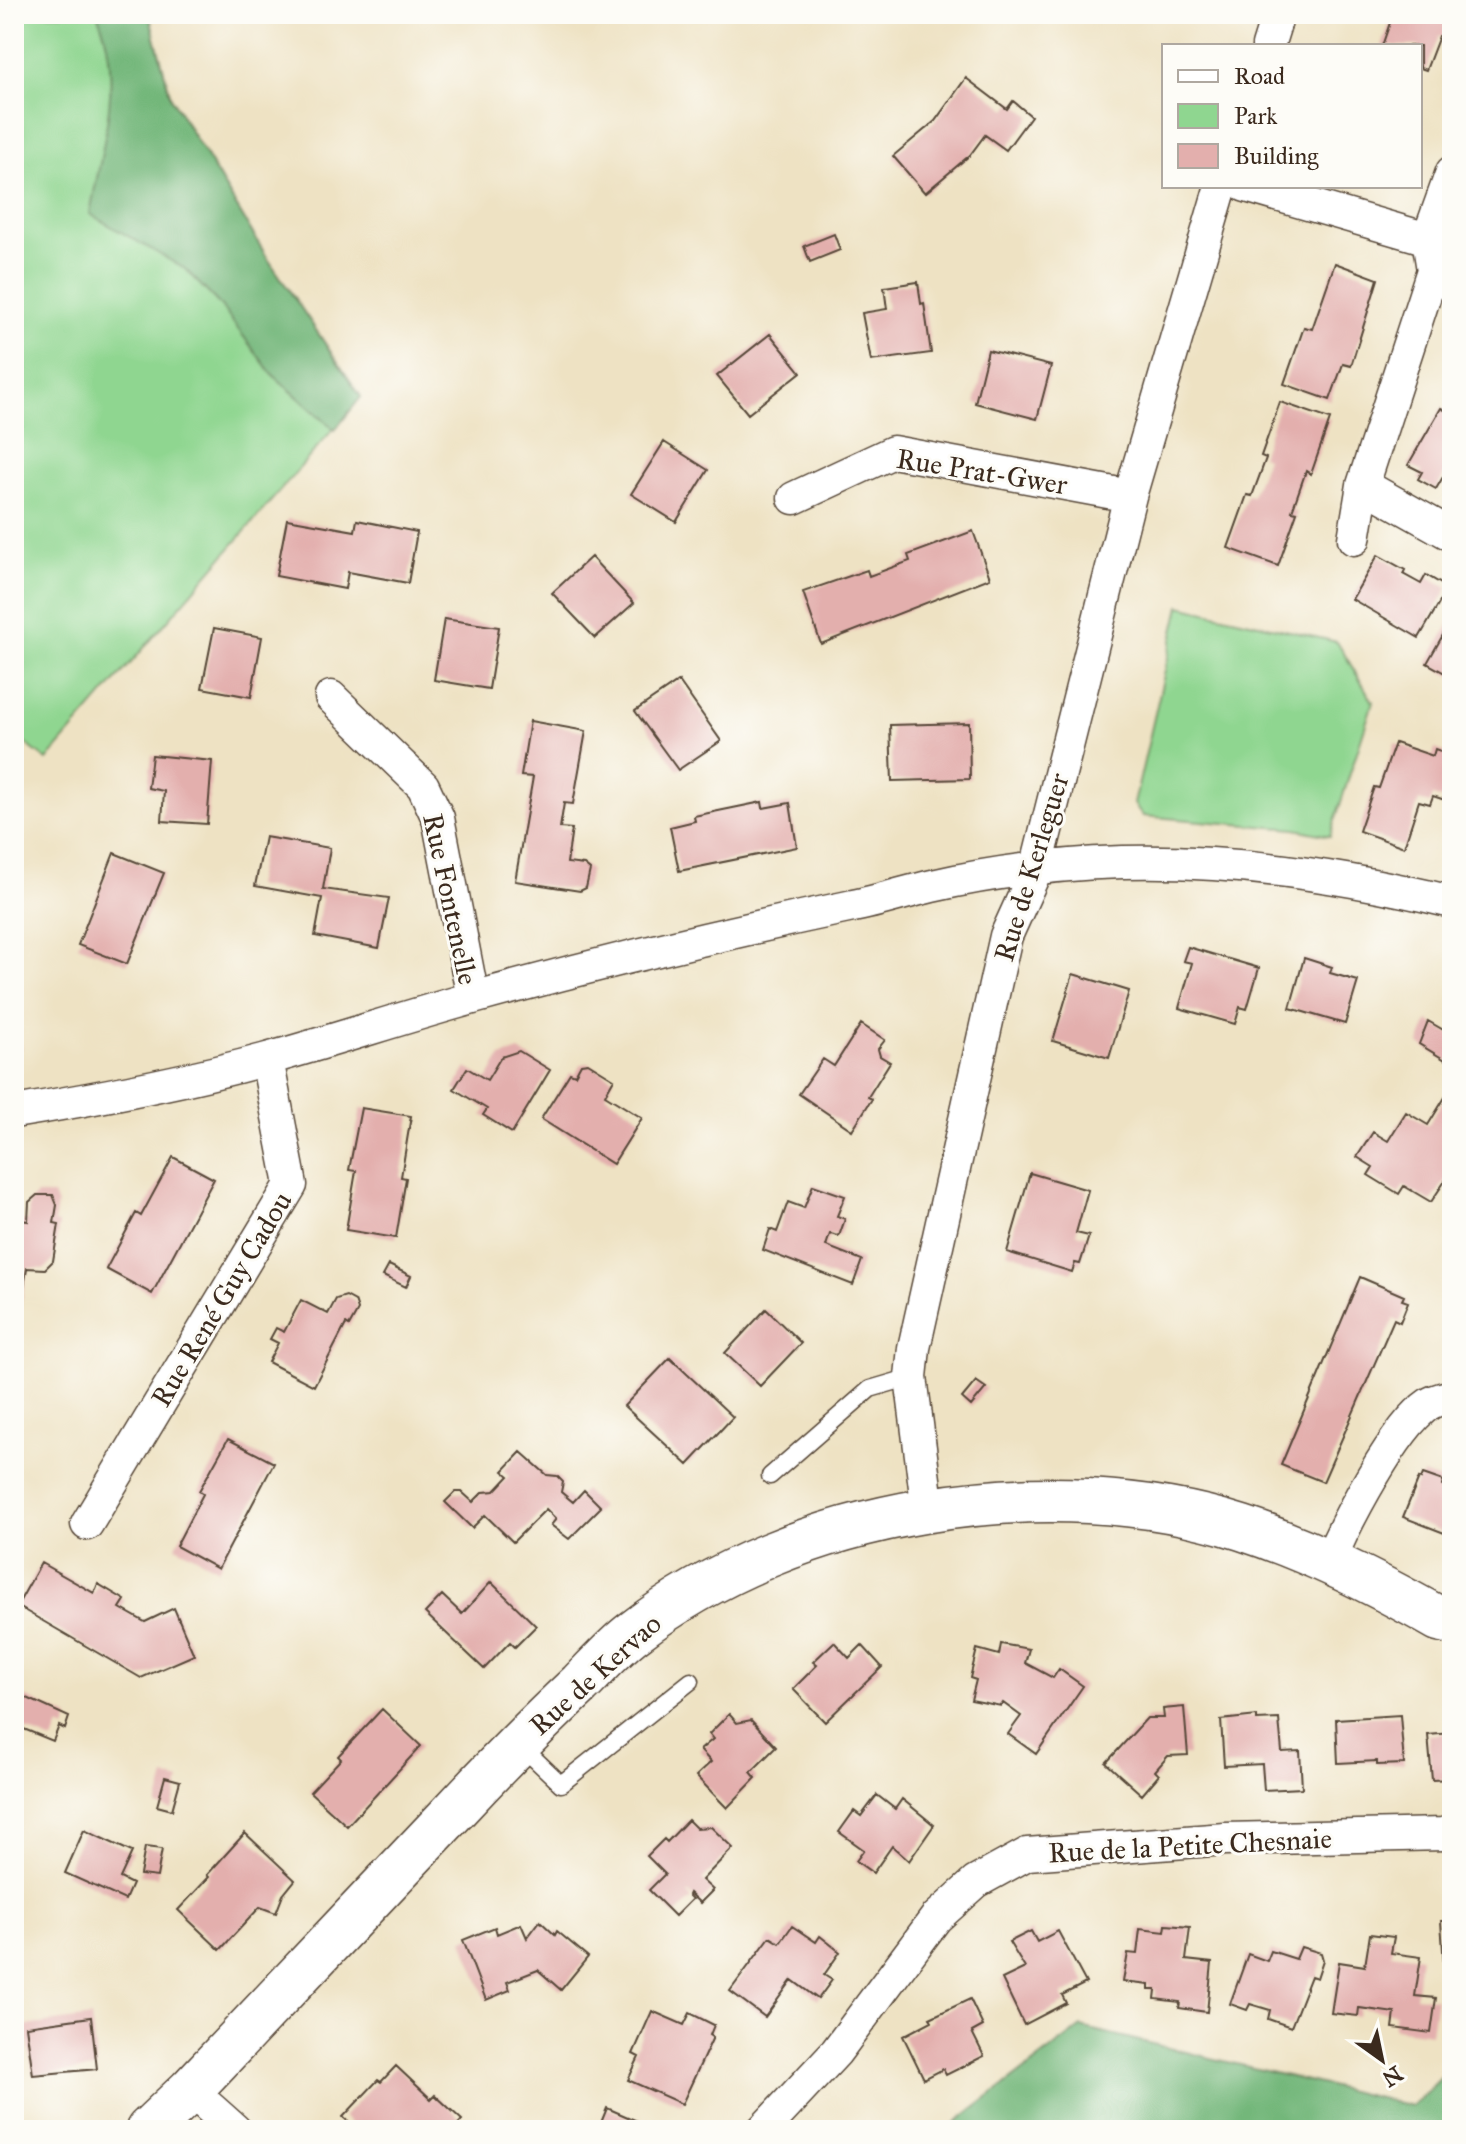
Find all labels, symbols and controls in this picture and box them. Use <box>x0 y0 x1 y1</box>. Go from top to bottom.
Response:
legend <box>1162 44 1422 188</box>
text: Road <box>1234 61 1285 91</box>
text: Park <box>1234 101 1278 131</box>
text: Building <box>1234 141 1319 171</box>
street label: Rue Prat-Gwer <box>894 441 1070 502</box>
street label: Rue de Kerleguer <box>986 768 1077 965</box>
street label: Rue Fontenelle <box>415 810 486 988</box>
street label: Rue René Guy Cadou <box>143 1185 299 1413</box>
street label: Rue de Kervao <box>522 1606 669 1743</box>
street label: Rue de la Petite Chesnaie <box>1047 1821 1333 1870</box>
north arrow <box>1342 2020 1422 2100</box>
text: N <box>1377 2060 1408 2093</box>

